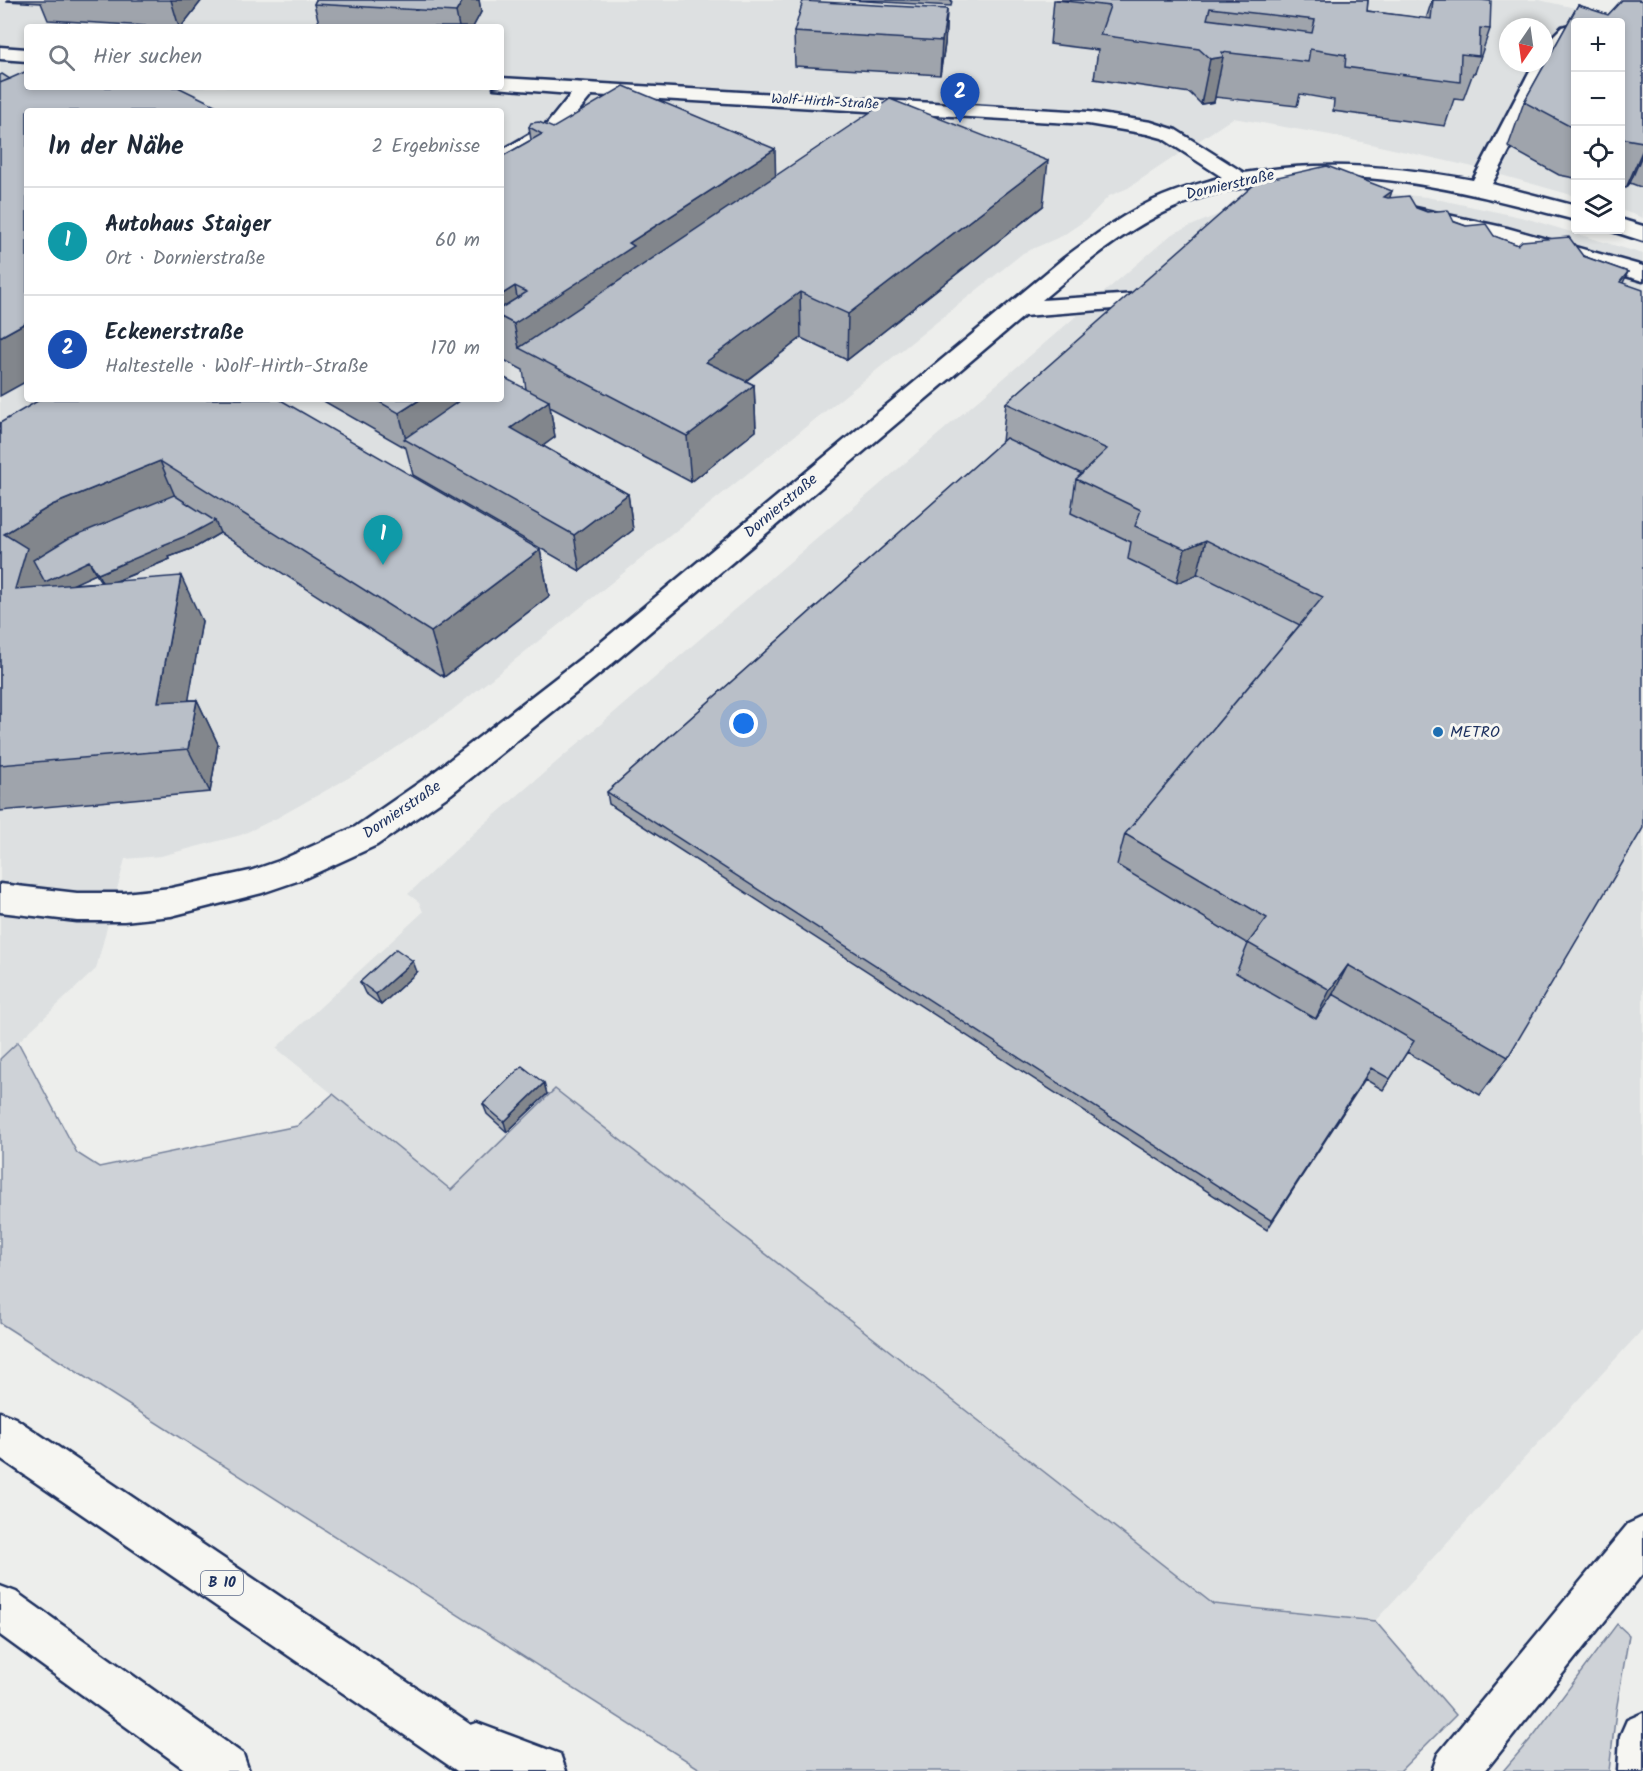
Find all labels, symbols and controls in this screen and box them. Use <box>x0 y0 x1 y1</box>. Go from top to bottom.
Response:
north arrow <box>1499 18 1553 72</box>
map controls <box>1571 18 1625 234</box>
button: + <box>1571 18 1625 72</box>
search box <box>24 24 504 90</box>
text: Hier suchen <box>93 40 202 75</box>
icon: search <box>45 41 78 74</box>
button: − <box>1571 72 1625 126</box>
pin: 2 <box>940 74 980 123</box>
street label: Wolf-Hirth-Straße <box>771 88 880 116</box>
text: In der Nähe <box>48 126 184 168</box>
button: locate <box>1571 126 1625 180</box>
text: 2 Ergebnisse <box>372 131 480 163</box>
street label: Dornierstraße <box>1183 163 1277 207</box>
button: layers <box>1571 180 1625 234</box>
text: Autohaus Staiger <box>105 208 271 243</box>
text: 1 <box>64 225 71 257</box>
text: 60 m <box>435 225 480 257</box>
text: Ort · Dornierstraße <box>105 243 265 275</box>
text: Eckenerstraße <box>105 316 244 351</box>
text: 2 <box>62 333 73 365</box>
text: 170 m <box>431 333 480 365</box>
text: Haltestelle · Wolf-Hirth-Straße <box>105 351 368 383</box>
street label: Dornierstraße <box>738 467 824 545</box>
pin: 1 <box>364 516 403 565</box>
your location <box>729 709 758 738</box>
place label: METRO <box>1450 720 1500 745</box>
marker: METRO <box>1431 725 1445 739</box>
street label: Dornierstraße <box>358 774 446 846</box>
road number: B 10 <box>201 1571 243 1595</box>

